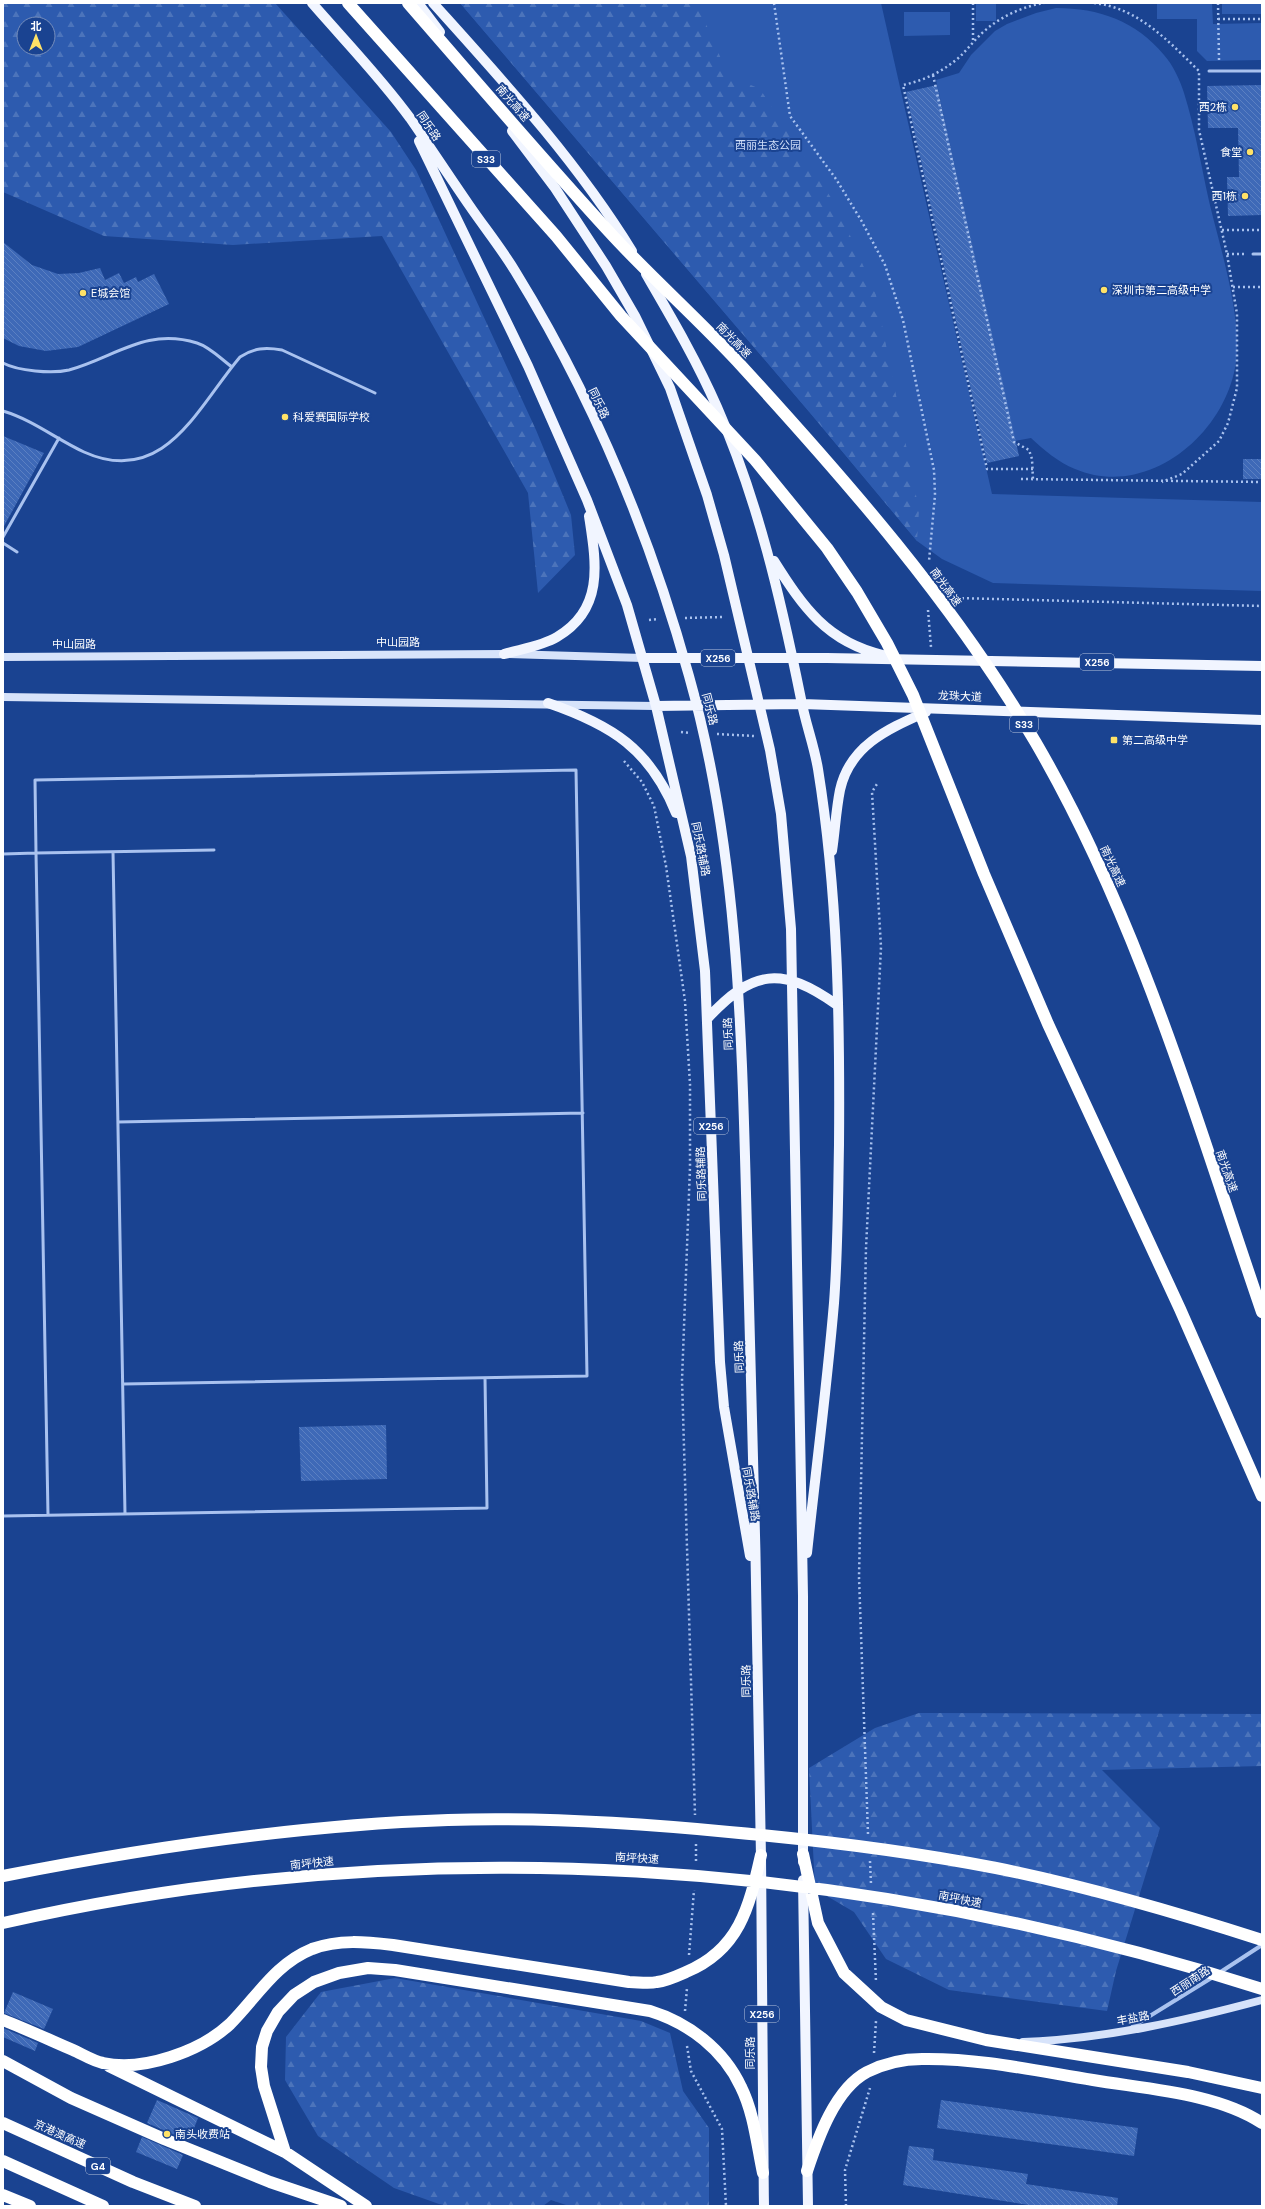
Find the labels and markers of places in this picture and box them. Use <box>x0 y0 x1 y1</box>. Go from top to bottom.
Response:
place label: 西2栋 <box>1199 100 1227 114</box>
marker: 西2栋 <box>1230 102 1240 112</box>
place label: 食堂 <box>1220 145 1242 159</box>
marker: 食堂 <box>1245 147 1255 157</box>
place label: 西1栋 <box>1212 189 1237 203</box>
marker: 西1栋 <box>1240 191 1250 201</box>
place label: 深圳市第二高级中学 <box>1112 283 1211 297</box>
marker: 深圳市第二高级中学 <box>1099 285 1109 295</box>
place label: E城会馆 <box>91 286 130 300</box>
marker: E城会馆 <box>78 288 88 298</box>
place label: 科爱赛国际学校 <box>293 410 370 424</box>
marker: 科爱赛国际学校 <box>280 412 290 422</box>
place label: 第二高级中学 <box>1122 733 1188 747</box>
marker: 第二高级中学 <box>1109 735 1119 745</box>
place label: 南头收费站 <box>175 2127 230 2141</box>
marker: 南头收费站 <box>162 2129 172 2139</box>

